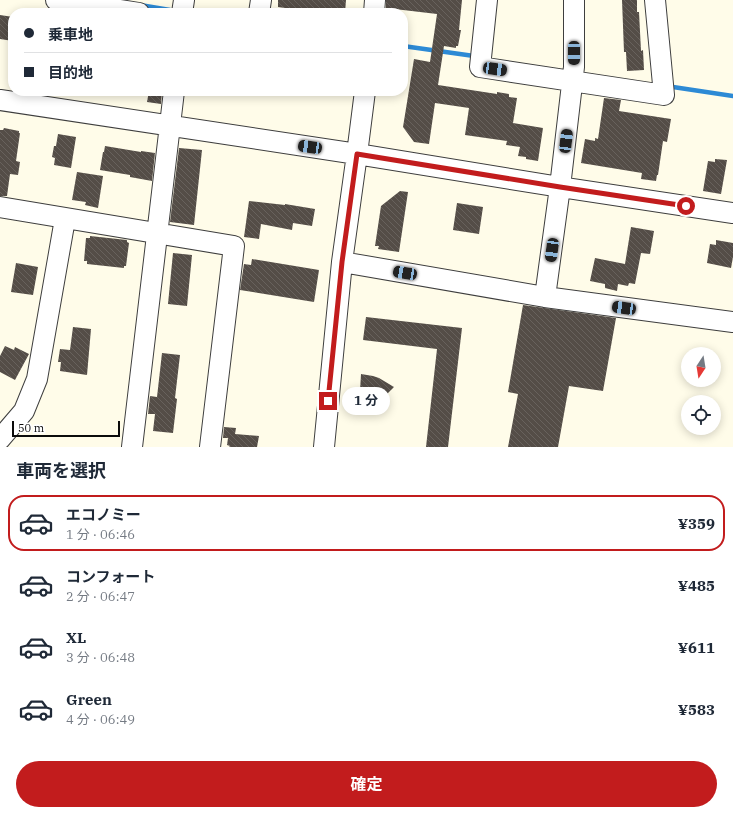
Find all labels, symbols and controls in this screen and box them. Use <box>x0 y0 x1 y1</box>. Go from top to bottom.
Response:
text: 乗車地 <box>48 25 93 44</box>
car <box>568 41 580 65</box>
car <box>482 61 508 77</box>
text: 目的地 <box>48 63 93 82</box>
car <box>559 128 573 154</box>
car <box>297 139 323 155</box>
route start <box>677 197 695 215</box>
car <box>544 237 560 263</box>
car <box>392 265 418 281</box>
car <box>611 300 637 316</box>
north arrow <box>681 347 721 387</box>
map controls <box>681 347 721 435</box>
callout: 1 分 <box>342 387 390 415</box>
route end <box>319 392 337 410</box>
text: 1 分 <box>354 392 378 409</box>
button: locate <box>681 395 721 435</box>
scale bar <box>12 419 120 438</box>
text: 50 m <box>18 421 44 435</box>
text: 車両を選択 <box>16 459 106 482</box>
icon: car <box>18 505 54 541</box>
text: エコノミー <box>66 505 141 524</box>
text: ¥359 <box>678 514 715 533</box>
text: 1 分 · 06:46 <box>66 526 135 543</box>
icon: car <box>18 567 54 603</box>
text: コンフォート <box>66 567 156 586</box>
text: ¥485 <box>678 576 715 595</box>
text: 2 分 · 06:47 <box>66 588 135 605</box>
text: XL <box>66 628 86 647</box>
icon: car <box>18 629 54 665</box>
text: ¥611 <box>678 638 715 657</box>
text: 3 分 · 06:48 <box>66 649 135 666</box>
text: Green <box>66 690 112 709</box>
icon: car <box>18 691 54 727</box>
text: ¥583 <box>678 700 715 719</box>
text: 4 分 · 06:49 <box>66 711 135 728</box>
button: 確定 <box>16 761 717 807</box>

